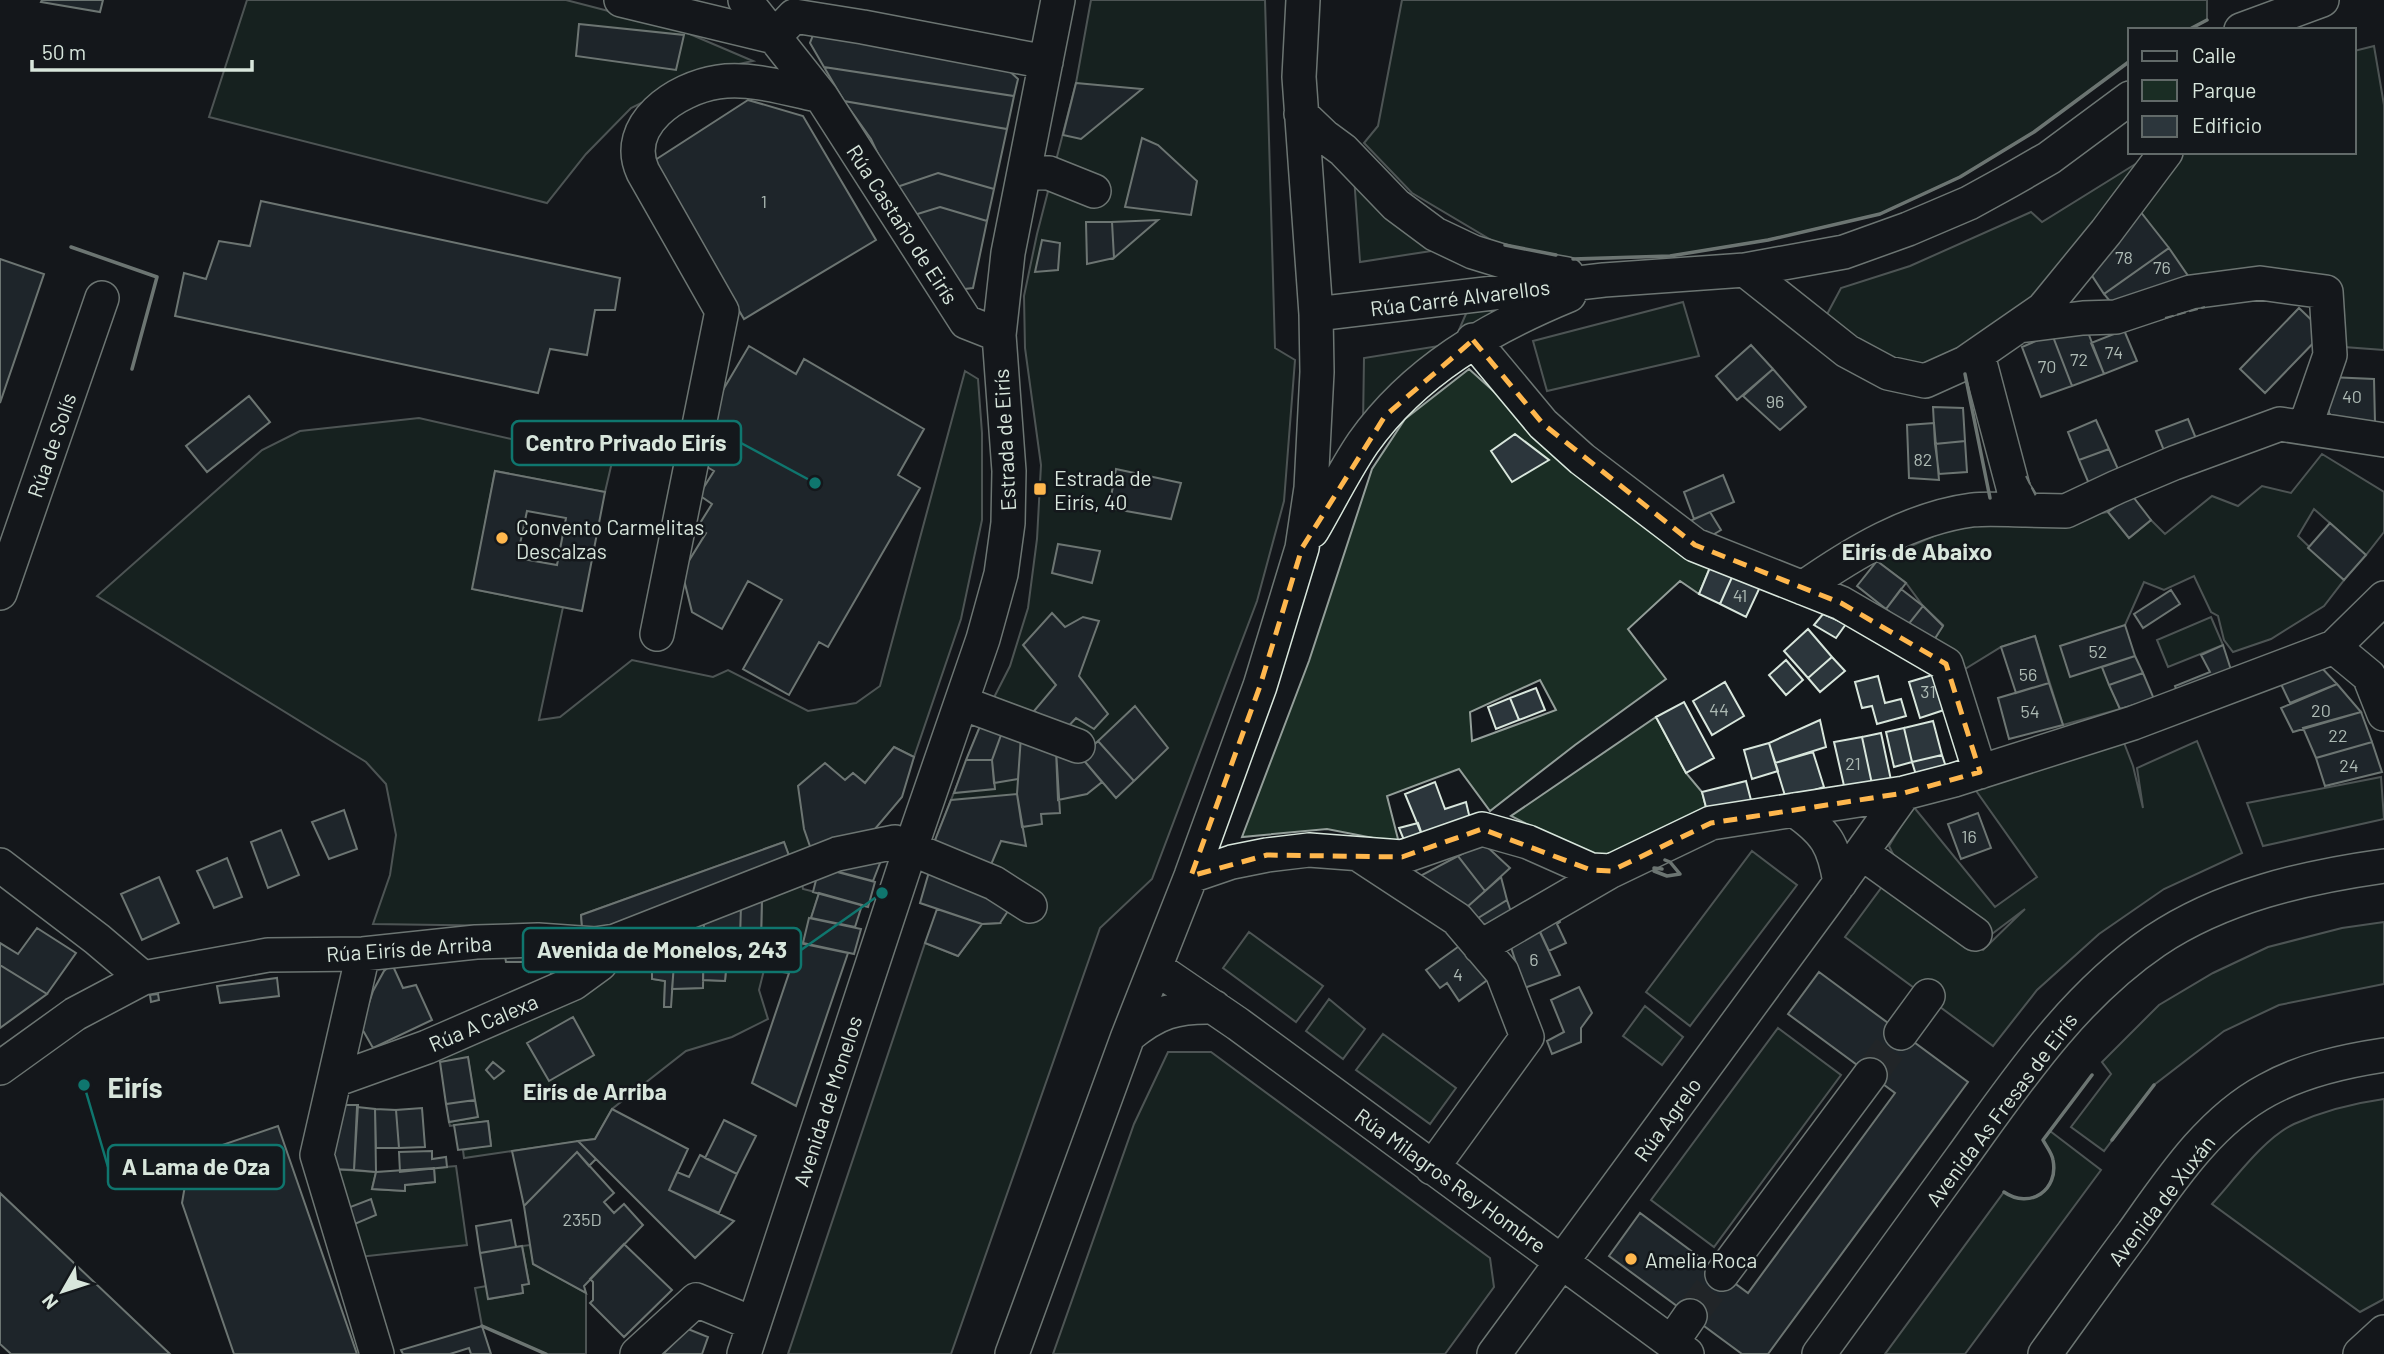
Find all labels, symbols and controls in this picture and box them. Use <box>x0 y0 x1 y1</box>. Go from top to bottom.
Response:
scale bar <box>32 28 252 72</box>
legend <box>2128 28 2356 154</box>
text: 50 m <box>42 39 86 64</box>
text: Calle <box>2192 42 2236 67</box>
text: Parque <box>2192 77 2257 102</box>
text: Edificio <box>2192 112 2262 137</box>
street label: Rúa Castaño de Eirís <box>842 140 964 308</box>
house number: 1 <box>761 190 767 212</box>
house number: 78 <box>2115 246 2133 268</box>
house number: 76 <box>2153 256 2171 278</box>
street label: Rúa Carré Alvarellos <box>1369 274 1551 320</box>
house number: 74 <box>2105 341 2123 363</box>
house number: 72 <box>2070 348 2088 370</box>
house number: 70 <box>2038 355 2056 377</box>
street label: Estrada de Eirís <box>988 368 1020 512</box>
house number: 40 <box>2342 385 2362 407</box>
street label: Rúa de Solís <box>21 389 81 501</box>
house number: 96 <box>1766 390 1784 412</box>
callout: Centro Privado Eirís <box>512 421 741 465</box>
text: Centro Privado Eirís <box>525 428 727 456</box>
house number: 82 <box>1913 448 1933 470</box>
place label: Estrada de Eirís, 40 <box>1054 465 1152 514</box>
marker: Estrada de Eirís, 40 <box>1032 481 1048 497</box>
place label: Convento Carmelitas Descalzas <box>516 514 704 563</box>
marker: Convento Carmelitas Descalzas <box>494 530 510 546</box>
district label: Eirís de Abaixo <box>1842 537 1992 565</box>
house number: 41 <box>1733 584 1747 606</box>
house number: 52 <box>2089 640 2107 662</box>
house number: 56 <box>2019 663 2037 685</box>
house number: 31 <box>1920 680 1936 702</box>
house number: 44 <box>1709 698 1729 720</box>
house number: 20 <box>2311 699 2331 721</box>
house number: 54 <box>2020 700 2040 722</box>
house number: 22 <box>2328 724 2348 746</box>
house number: 21 <box>1845 752 1861 774</box>
house number: 24 <box>2339 754 2359 776</box>
house number: 16 <box>1961 825 1977 847</box>
callout: Avenida de Monelos, 243 <box>523 928 801 972</box>
street label: Rúa Eirís de Arriba <box>325 930 493 966</box>
text: Avenida de Monelos, 243 <box>537 935 787 963</box>
house number: 6 <box>1529 948 1539 970</box>
house number: 4 <box>1453 963 1463 985</box>
street label: Rúa A Calexa <box>425 988 541 1056</box>
street label: Avenida As Fresas de Eirís <box>1920 1007 2082 1211</box>
street label: Avenida de Monelos <box>788 1012 866 1190</box>
district label: Eirís <box>108 1070 162 1104</box>
street label: Rúa Agrelo <box>1628 1072 1706 1166</box>
district label: Eirís de Arriba <box>523 1077 667 1105</box>
street label: Rúa Milagros Rey Hombre <box>1351 1102 1551 1258</box>
street label: Avenida de Xuxán <box>2102 1130 2220 1270</box>
callout: A Lama de Oza <box>108 1145 284 1189</box>
text: A Lama de Oza <box>122 1152 270 1180</box>
house number: 235D <box>562 1208 602 1230</box>
place label: Amelia Roca <box>1645 1247 1757 1272</box>
marker: Amelia Roca <box>1623 1251 1639 1267</box>
north arrow <box>28 1256 98 1326</box>
text: N <box>36 1290 62 1314</box>

